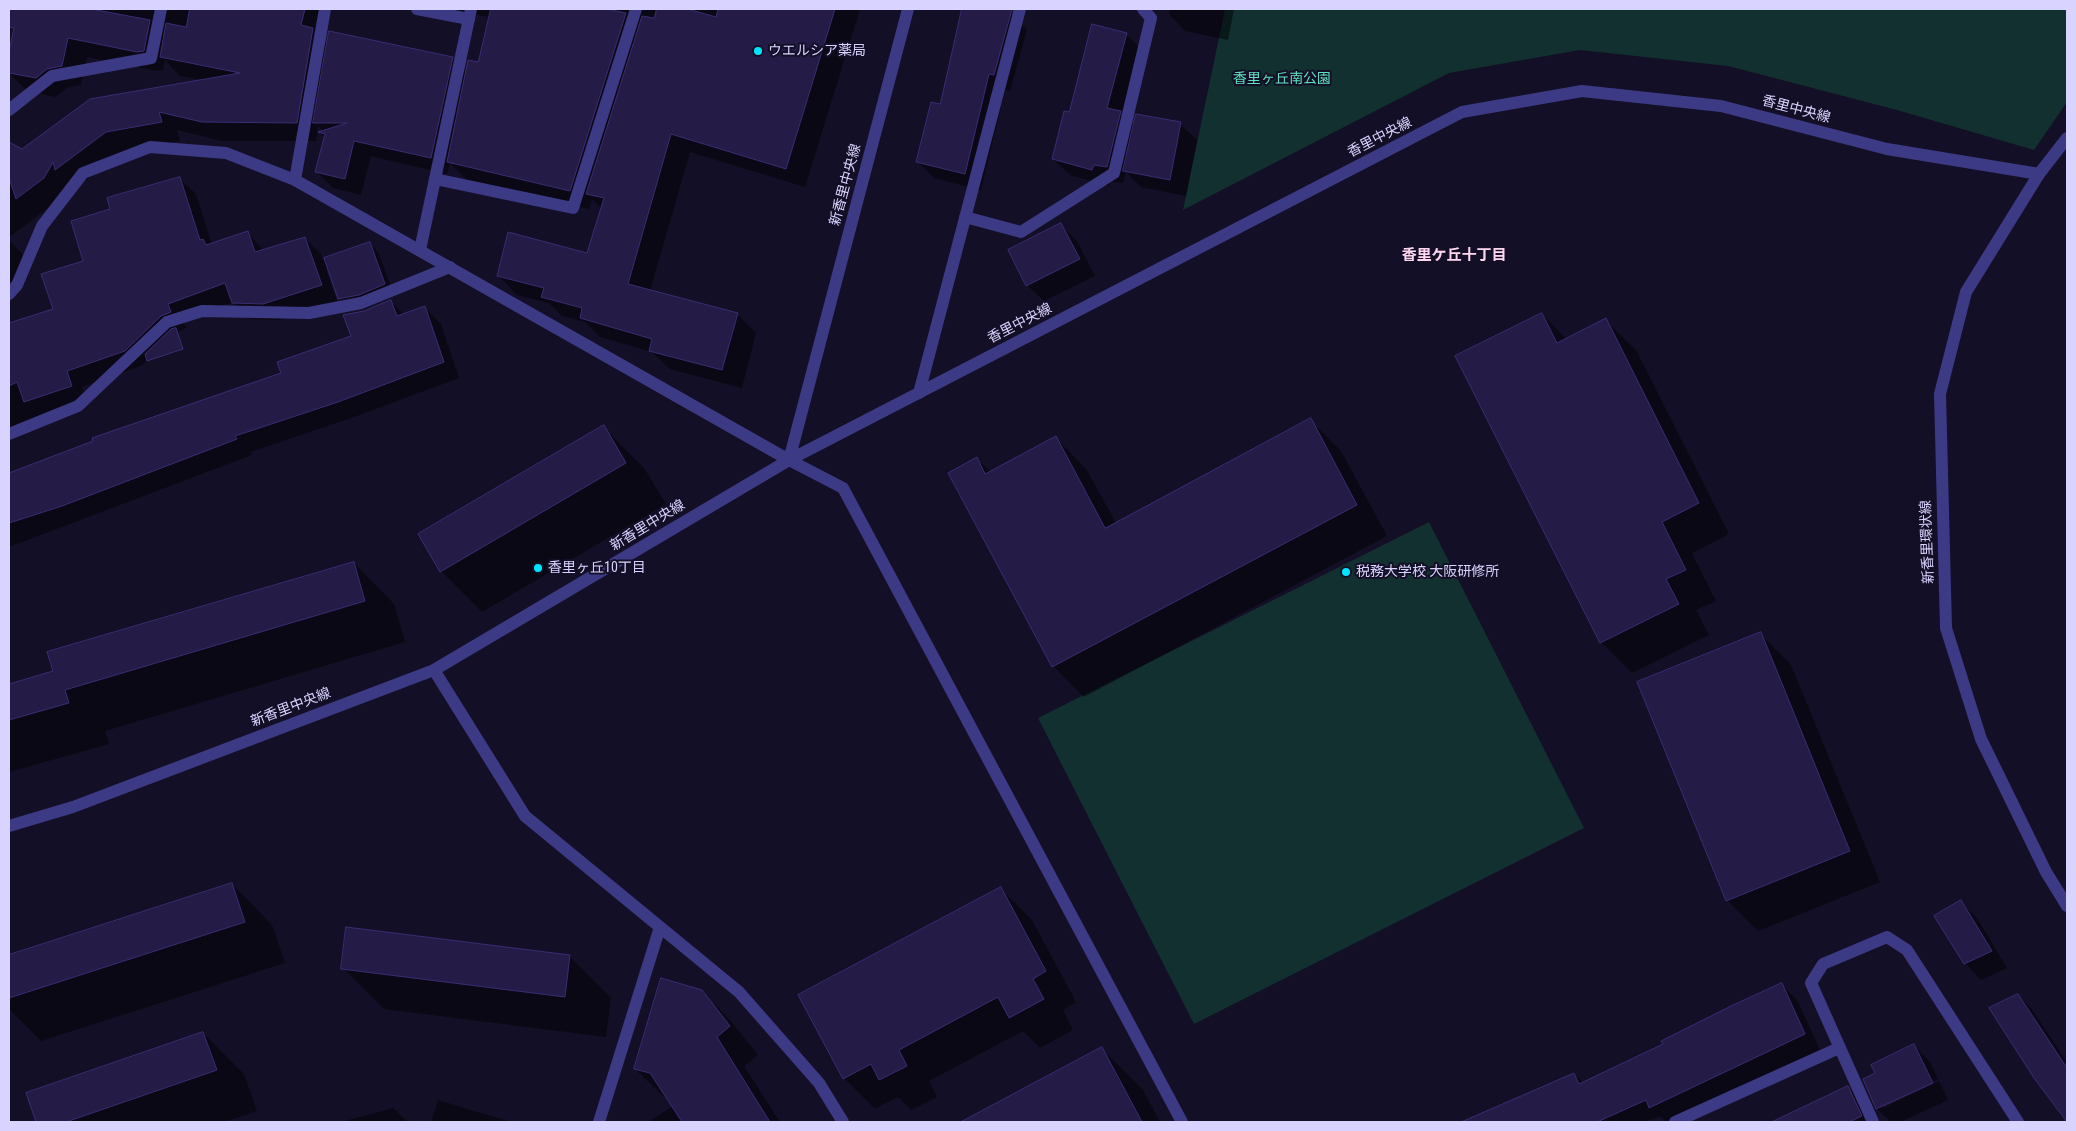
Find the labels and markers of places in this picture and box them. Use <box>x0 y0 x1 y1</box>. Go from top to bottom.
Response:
place label: ウエルシア薬局 <box>768 43 866 59</box>
marker: ウエルシア薬局 <box>752 45 764 57</box>
place label: 香里ヶ丘10丁目 <box>548 560 646 576</box>
marker: 香里ヶ丘10丁目 <box>532 562 544 574</box>
place label: 税務大学校 大阪研修所 <box>1356 564 1499 580</box>
marker: 税務大学校 大阪研修所 <box>1340 566 1352 578</box>

